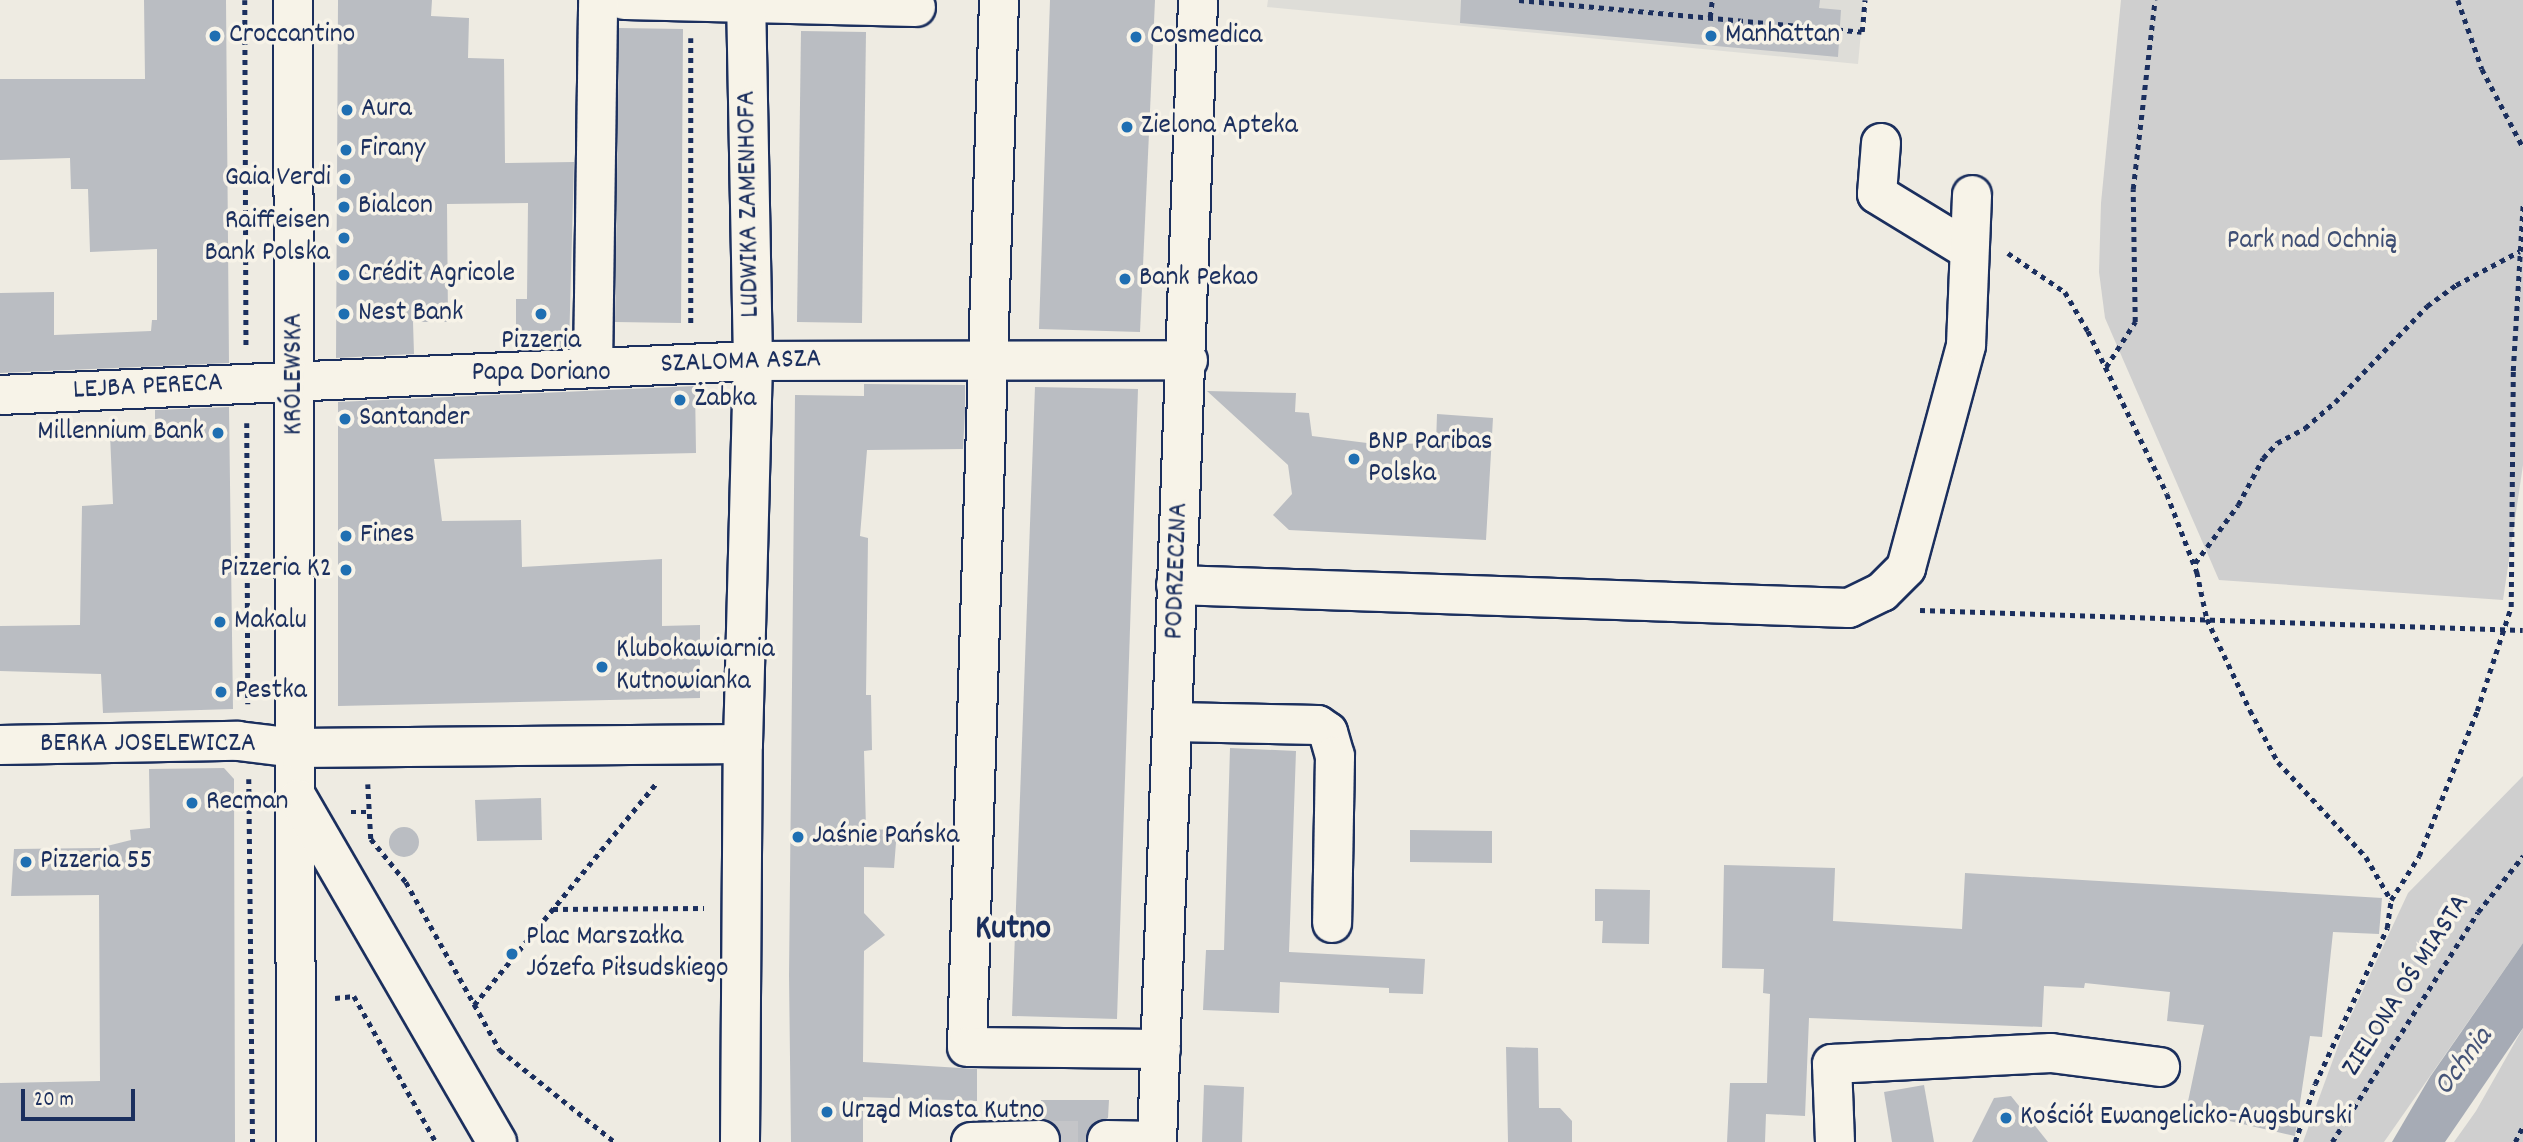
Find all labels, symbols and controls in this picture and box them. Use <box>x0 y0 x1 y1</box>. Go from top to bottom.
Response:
place label: Croccantino <box>229 19 355 53</box>
place label: Manhattan <box>1725 19 1840 53</box>
place label: Cosmedica <box>1150 20 1262 54</box>
marker: Croccantino <box>207 28 223 44</box>
marker: Manhattan <box>1703 28 1719 44</box>
marker: Cosmedica <box>1128 29 1144 45</box>
street label: LUDWIKA ZAMENHOFA <box>731 90 769 318</box>
place label: Aura <box>361 93 412 127</box>
marker: Aura <box>339 102 355 118</box>
place label: Zielona Apteka <box>1141 110 1298 144</box>
marker: Zielona Apteka <box>1119 119 1135 135</box>
place label: Firany <box>360 133 425 167</box>
marker: Firany <box>338 142 354 158</box>
place label: Gaia Verdi <box>225 162 331 196</box>
marker: Gaia Verdi <box>337 171 353 187</box>
place label: Bialcon <box>358 190 433 224</box>
marker: Bialcon <box>336 199 352 215</box>
place label: Raiffeisen Bank Polska <box>205 205 330 271</box>
park label: Park nad Ochnią <box>2227 225 2397 259</box>
marker: Raiffeisen Bank Polska <box>336 230 352 246</box>
place label: Crédit Agricole <box>358 258 515 292</box>
place label: Bank Pekao <box>1139 262 1258 296</box>
marker: Crédit Agricole <box>336 267 352 283</box>
marker: Bank Pekao <box>1117 271 1133 287</box>
place label: Nest Bank <box>358 297 464 331</box>
marker: Nest Bank <box>336 306 352 322</box>
marker: Pizzeria Papa Doriano <box>533 306 549 322</box>
street label: KRÓLEWSKA <box>278 313 312 435</box>
place label: Pizzeria Papa Doriano <box>471 325 611 391</box>
street label: SZALOMA ASZA <box>660 343 822 383</box>
street label: LEJBA PERECA <box>72 367 224 409</box>
place label: Żabka <box>694 383 756 417</box>
marker: Żabka <box>672 392 688 408</box>
place label: Santander <box>359 402 470 436</box>
marker: Santander <box>337 411 353 427</box>
place label: Millennium Bank <box>37 416 204 450</box>
marker: Millennium Bank <box>210 425 226 441</box>
place label: BNP Paribas Polska <box>1368 426 1493 492</box>
marker: BNP Paribas Polska <box>1346 451 1362 467</box>
street label: PODRZECZNA <box>1159 502 1197 640</box>
place label: Fines <box>360 519 415 553</box>
marker: Fines <box>338 528 354 544</box>
place label: Pizzeria K2 <box>220 553 332 587</box>
marker: Pizzeria K2 <box>338 562 354 578</box>
place label: Makalu <box>234 605 307 639</box>
marker: Makalu <box>212 614 228 630</box>
place label: Klubokawiarnia Kutnowianka <box>616 634 775 700</box>
marker: Klubokawiarnia Kutnowianka <box>594 659 610 675</box>
place label: Pestka <box>235 675 307 709</box>
marker: Pestka <box>213 684 229 700</box>
street label: BERKA JOSELEWICZA <box>40 728 256 762</box>
place label: Recman <box>206 786 289 820</box>
marker: Recman <box>184 795 200 811</box>
place label: Jaśnie Pańska <box>812 820 959 854</box>
marker: Jaśnie Pańska <box>790 829 806 845</box>
place label: Pizzeria 55 <box>40 845 152 879</box>
marker: Pizzeria 55 <box>18 854 34 870</box>
street label: ZIELONA OŚ MIASTA <box>2336 889 2478 1083</box>
district label: Kutno <box>975 909 1051 951</box>
place label: Plac Marszałka Józefa Piłsudskiego <box>526 921 728 987</box>
marker: Plac Marszałka Józefa Piłsudskiego <box>504 946 520 962</box>
water label: Ochnia <box>2428 1022 2502 1104</box>
scale bar <box>24 1076 138 1120</box>
text: 20 m <box>34 1086 74 1116</box>
place label: Urząd Miasta Kutno <box>841 1095 1045 1129</box>
place label: Kościół Ewangelicko-Augsburski <box>2020 1101 2352 1135</box>
marker: Urząd Miasta Kutno <box>819 1104 835 1120</box>
marker: Kościół Ewangelicko-Augsburski <box>1998 1110 2014 1126</box>

